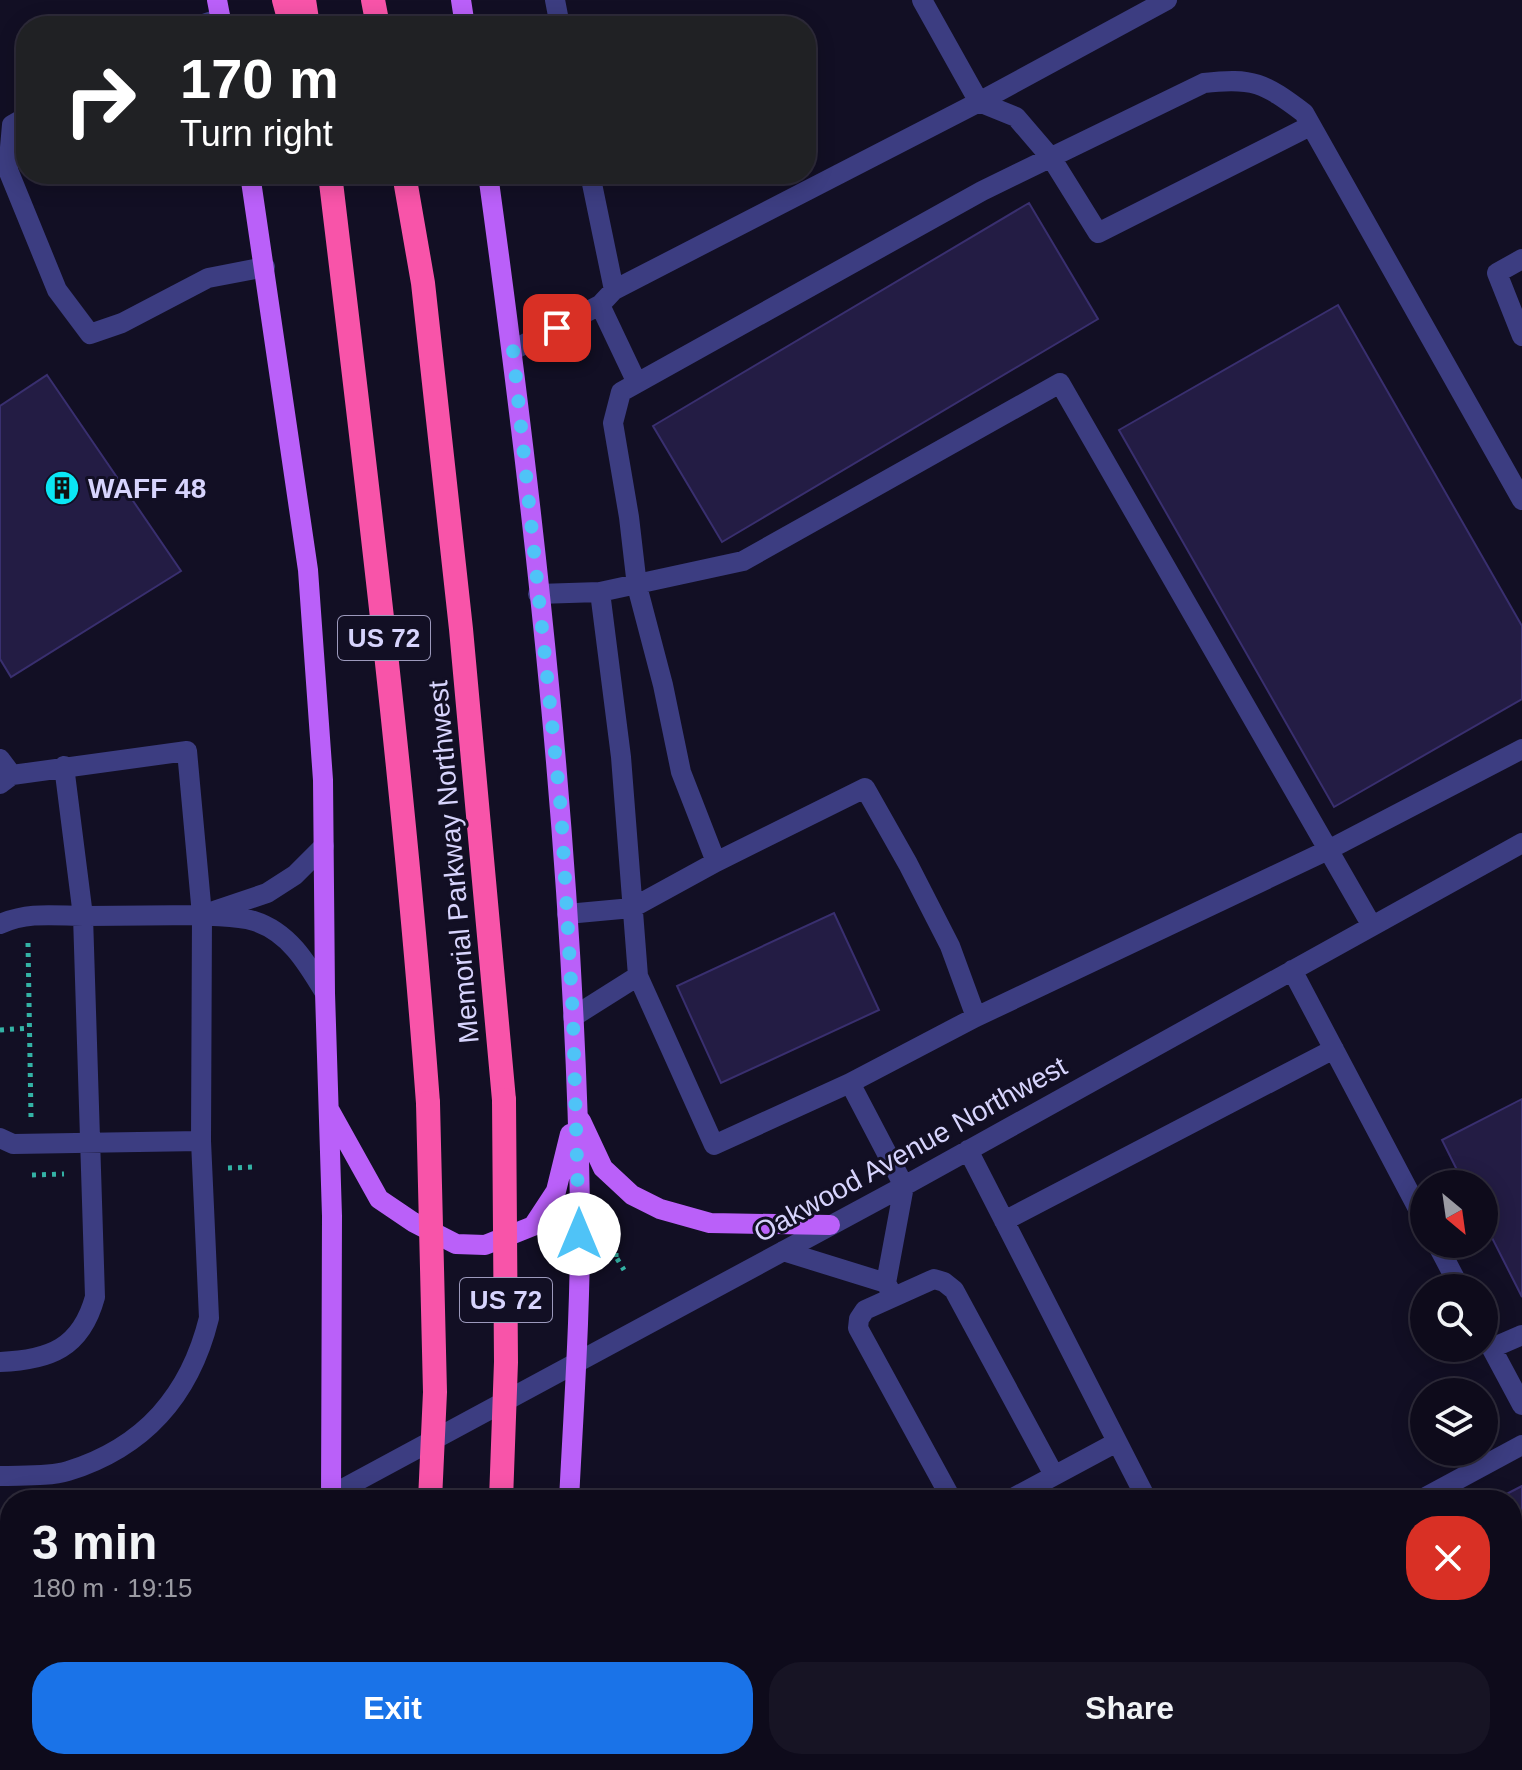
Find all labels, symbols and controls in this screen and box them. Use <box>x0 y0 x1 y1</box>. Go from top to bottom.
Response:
text: 170 m <box>180 47 339 110</box>
icon: right <box>48 48 152 152</box>
text: Turn right <box>180 113 333 154</box>
pin <box>523 294 591 362</box>
icon: arrive <box>535 306 579 350</box>
building icon: WAFF 48 <box>43 469 81 507</box>
place label: WAFF 48 <box>88 473 206 504</box>
road number: US 72 <box>338 616 430 660</box>
street label: Memorial Parkway Northwest <box>422 679 485 1045</box>
street label: Oakwood Avenue Northwest <box>748 1050 1072 1249</box>
north arrow <box>1410 1170 1498 1258</box>
map controls <box>1410 1170 1498 1466</box>
position arrow <box>537 1192 621 1276</box>
button: search <box>1410 1274 1498 1362</box>
road number: US 72 <box>460 1278 552 1322</box>
button: layers <box>1410 1378 1498 1466</box>
text: 3 min <box>32 1516 157 1569</box>
button: close <box>1406 1516 1490 1600</box>
text: 180 m · 19:15 <box>32 1573 192 1603</box>
button: Exit <box>32 1662 753 1754</box>
button: Share <box>769 1662 1490 1754</box>

